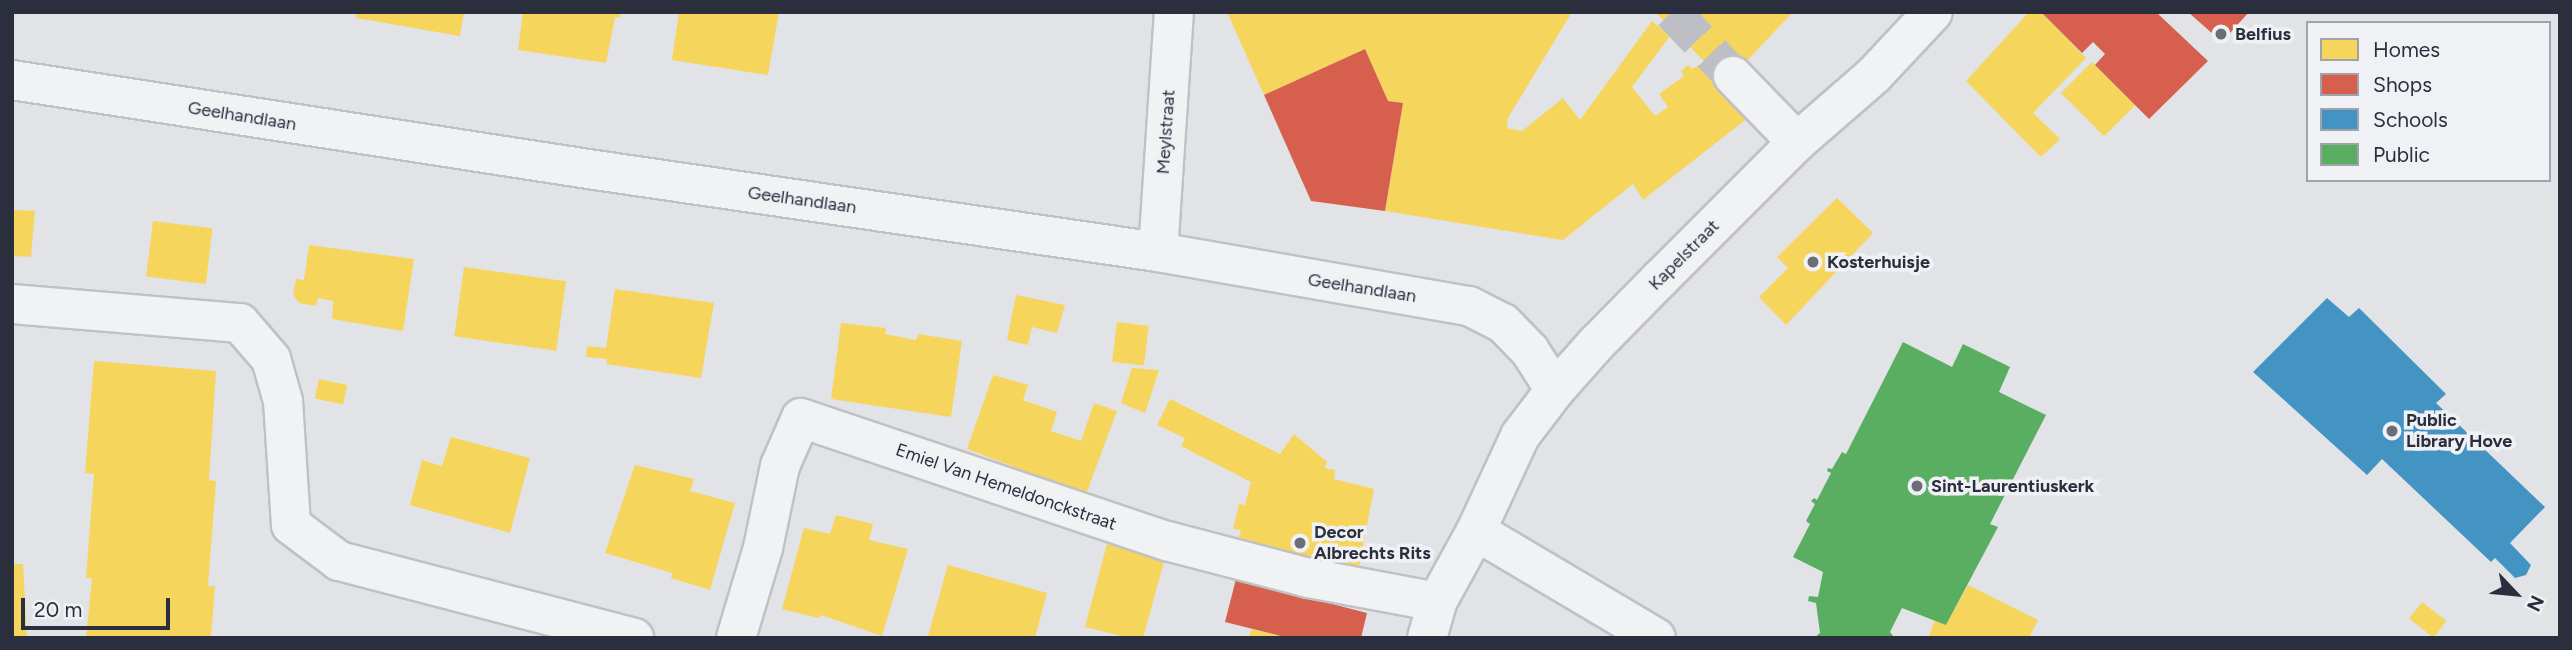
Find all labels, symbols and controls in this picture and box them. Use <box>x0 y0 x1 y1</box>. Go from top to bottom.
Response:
legend <box>2306 21 2551 182</box>
place label: Belfius <box>2235 23 2291 45</box>
marker: Belfius <box>2213 26 2229 42</box>
text: Homes <box>2373 37 2440 62</box>
text: Shops <box>2373 72 2432 97</box>
street label: Meylstraat <box>1152 89 1180 175</box>
street label: Geelhandlaan <box>186 97 298 135</box>
text: Schools <box>2373 107 2448 132</box>
text: Public <box>2373 142 2430 167</box>
street label: Geelhandlaan <box>746 182 858 218</box>
street label: Kapelstraat <box>1644 215 1724 295</box>
place label: Kosterhuisje <box>1827 251 1930 273</box>
marker: Kosterhuisje <box>1805 254 1821 270</box>
street label: Geelhandlaan <box>1306 269 1418 307</box>
place label: Public Library Hove <box>2406 410 2512 452</box>
marker: Public Library Hove <box>2384 423 2400 439</box>
street label: Emiel Van Hemeldonckstraat <box>893 439 1119 535</box>
place label: Sint-Laurentiuskerk <box>1931 475 2094 497</box>
marker: Sint-Laurentiuskerk <box>1909 478 1925 494</box>
place label: Decor Albrechts Rits <box>1314 522 1431 564</box>
marker: Decor Albrechts Rits <box>1292 535 1308 551</box>
north arrow <box>2481 559 2551 629</box>
scale bar <box>24 584 173 628</box>
text: N <box>2522 592 2549 615</box>
text: 20 m <box>34 597 82 622</box>

